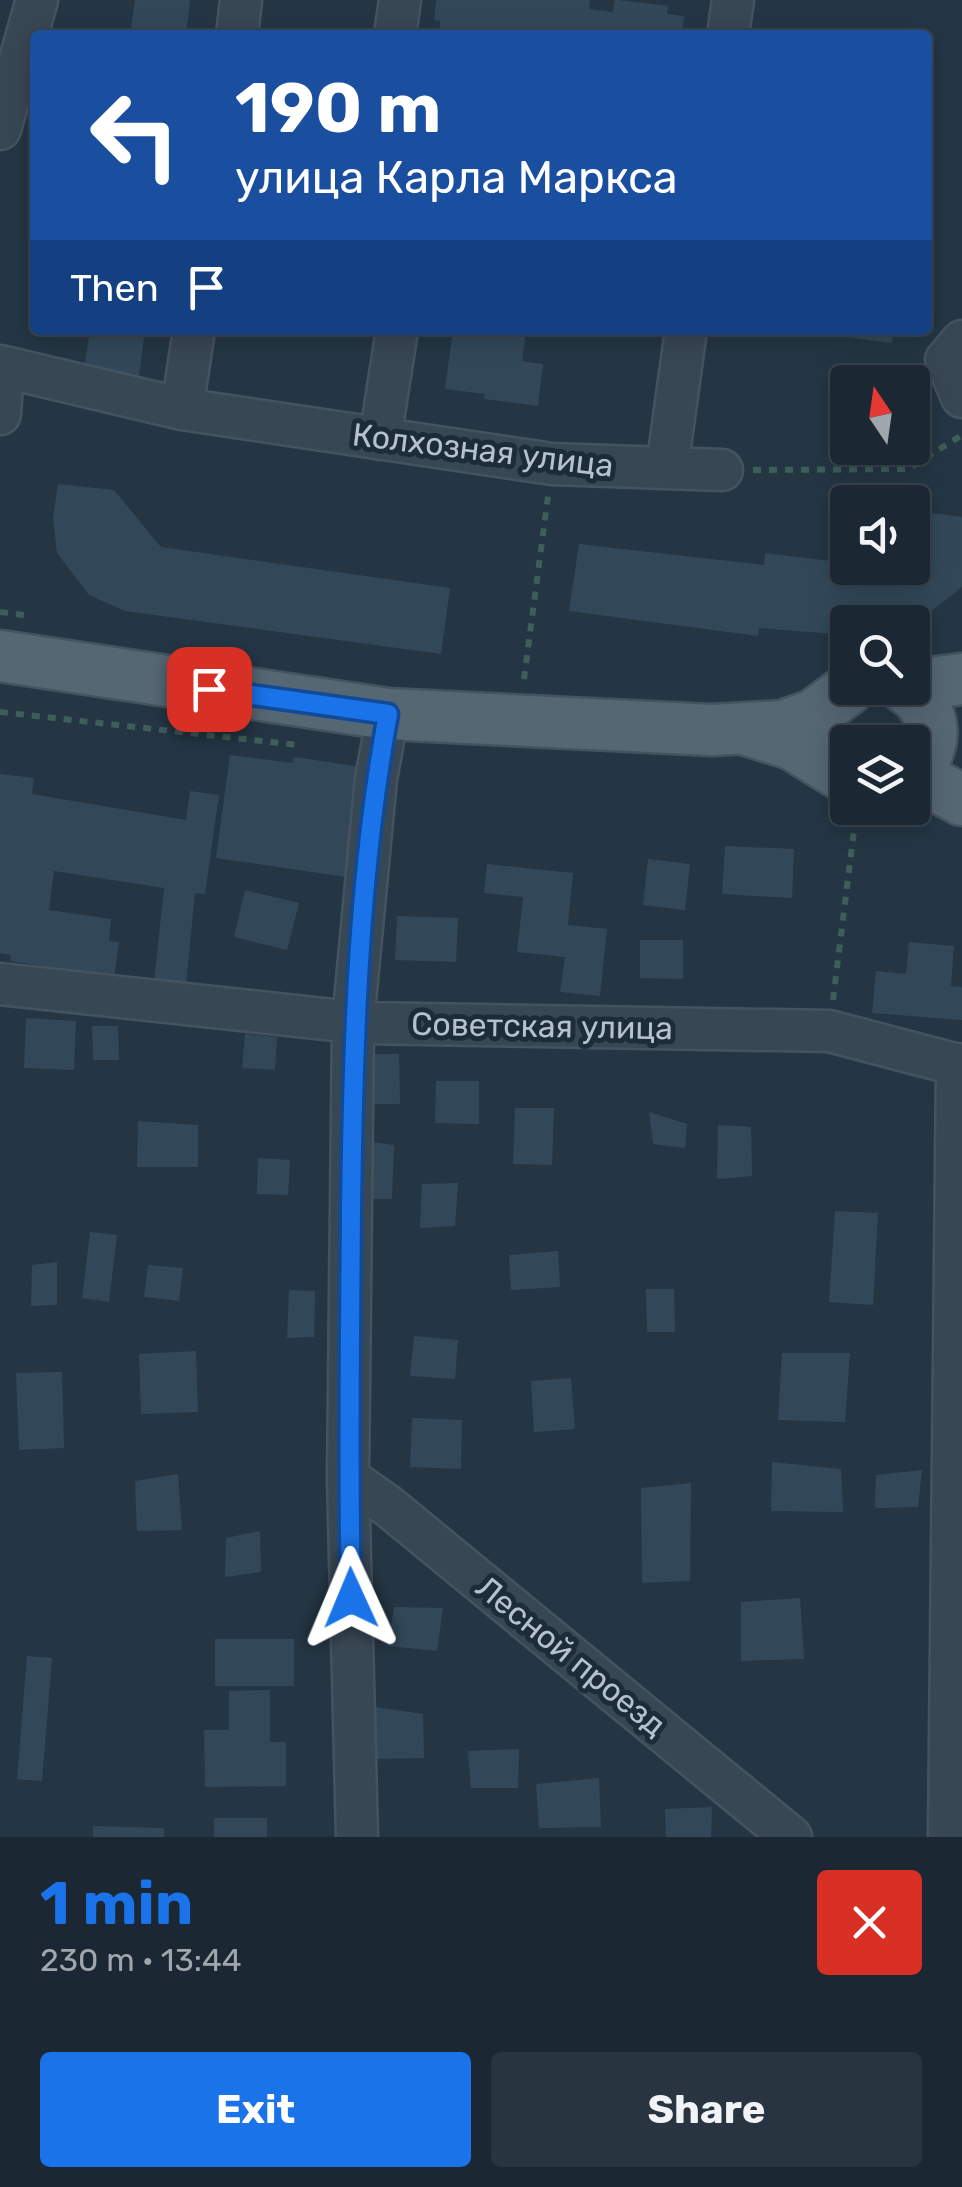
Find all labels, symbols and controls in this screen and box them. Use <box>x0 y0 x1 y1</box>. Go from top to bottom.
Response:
text: 190 m <box>235 67 441 150</box>
icon: left <box>70 70 200 200</box>
text: улица Карла Маркса <box>235 151 678 204</box>
icon: arrive <box>179 260 234 315</box>
text: Then <box>70 265 159 311</box>
north arrow <box>830 365 930 465</box>
map controls <box>830 365 930 825</box>
street label: Колхозная улица <box>350 415 616 485</box>
button: sound <box>830 485 930 585</box>
button: search <box>830 605 930 705</box>
pin <box>167 647 252 732</box>
icon: arrive <box>182 662 237 717</box>
button: layers <box>830 725 930 825</box>
street label: Советская улица <box>411 1005 673 1047</box>
position arrow <box>299 1546 403 1650</box>
street label: Лесной проезд <box>468 1568 674 1744</box>
text: 1 min <box>40 1868 193 1939</box>
button: close <box>817 1870 922 1975</box>
text: 230 m · 13:44 <box>40 1941 242 1979</box>
button: Exit <box>40 2052 471 2167</box>
button: Share <box>491 2052 922 2167</box>

